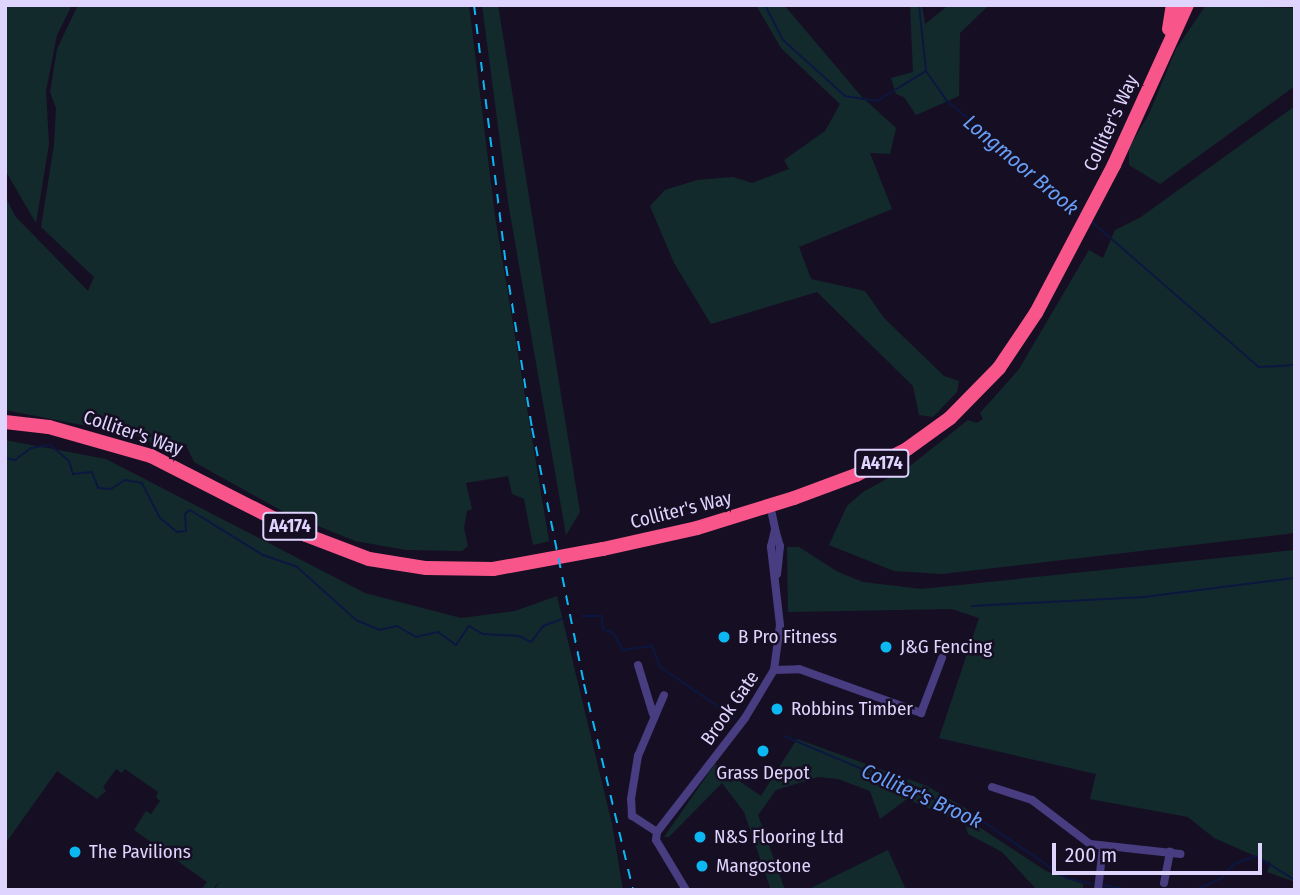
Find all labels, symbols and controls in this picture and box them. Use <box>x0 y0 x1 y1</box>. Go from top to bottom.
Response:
street label: Colliter's Way <box>1079 71 1143 175</box>
water label: Longmoor Brook <box>958 110 1084 220</box>
street label: Colliter's Way <box>80 405 186 461</box>
road number: A4174 <box>854 448 910 477</box>
street label: Colliter's Way <box>628 486 734 534</box>
road number: A4174 <box>262 512 318 540</box>
place label: B Pro Fitness <box>738 626 837 648</box>
marker: B Pro Fitness <box>716 629 732 645</box>
place label: J&G Fencing <box>900 636 992 658</box>
marker: J&G Fencing <box>878 639 894 655</box>
street label: Brook Gate <box>696 667 764 749</box>
place label: Robbins Timber <box>791 698 913 720</box>
marker: Robbins Timber <box>769 701 785 717</box>
marker: Grass Depot <box>755 743 771 759</box>
water label: Colliter's Brook <box>858 758 986 834</box>
place label: Grass Depot <box>716 762 810 784</box>
place label: N&S Flooring Ltd <box>714 826 844 848</box>
scale bar <box>1055 828 1265 872</box>
marker: N&S Flooring Ltd <box>692 829 708 845</box>
place label: The Pavilions <box>89 841 191 863</box>
text: 200 m <box>1065 842 1117 868</box>
marker: The Pavilions <box>67 844 83 860</box>
place label: Mangostone <box>716 855 811 877</box>
marker: Mangostone <box>694 858 710 874</box>

